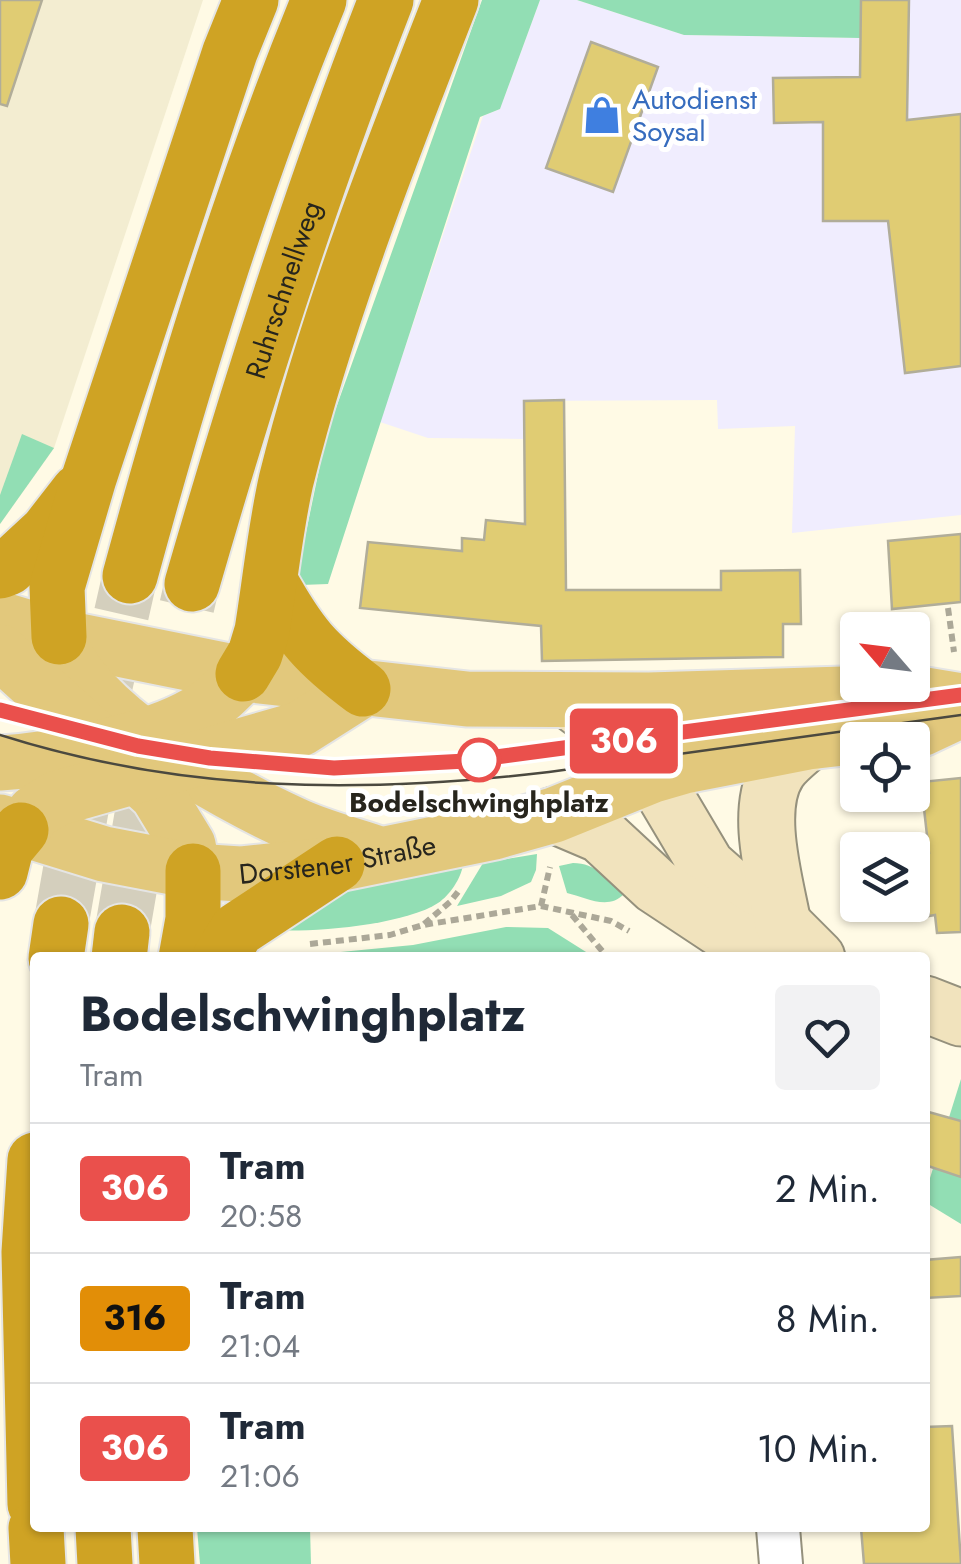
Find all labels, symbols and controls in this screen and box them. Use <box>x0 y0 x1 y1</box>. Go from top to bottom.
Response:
place label: Autodienst Soysal <box>632 79 757 152</box>
shop icon: Autodienst Soysal <box>581 94 623 136</box>
street label: Ruhrschnellweg <box>235 195 331 384</box>
north arrow <box>840 612 930 702</box>
map controls <box>840 612 930 922</box>
line badge: 306 <box>566 708 682 774</box>
text: 306 <box>590 716 658 766</box>
button: locate <box>840 722 930 812</box>
marker: Bodelschwinghplatz <box>458 739 500 781</box>
place label: Bodelschwinghplatz <box>349 782 609 823</box>
street label: Dorstener Straße <box>237 824 440 894</box>
button: layers <box>840 832 930 922</box>
text: Bodelschwinghplatz <box>80 980 526 1049</box>
button: heart <box>775 985 880 1090</box>
text: Tram <box>80 1052 144 1098</box>
text: Tram <box>220 1138 306 1193</box>
text: 2 Min. <box>775 1161 880 1216</box>
text: 306 <box>101 1163 169 1213</box>
text: 20:58 <box>220 1193 303 1239</box>
text: Tram <box>220 1268 306 1323</box>
text: 8 Min. <box>776 1291 880 1346</box>
text: 316 <box>104 1293 166 1343</box>
text: 21:04 <box>220 1323 300 1369</box>
text: Tram <box>220 1398 306 1453</box>
text: 10 Min. <box>757 1421 880 1476</box>
text: 306 <box>101 1423 169 1473</box>
text: 21:06 <box>220 1453 300 1499</box>

